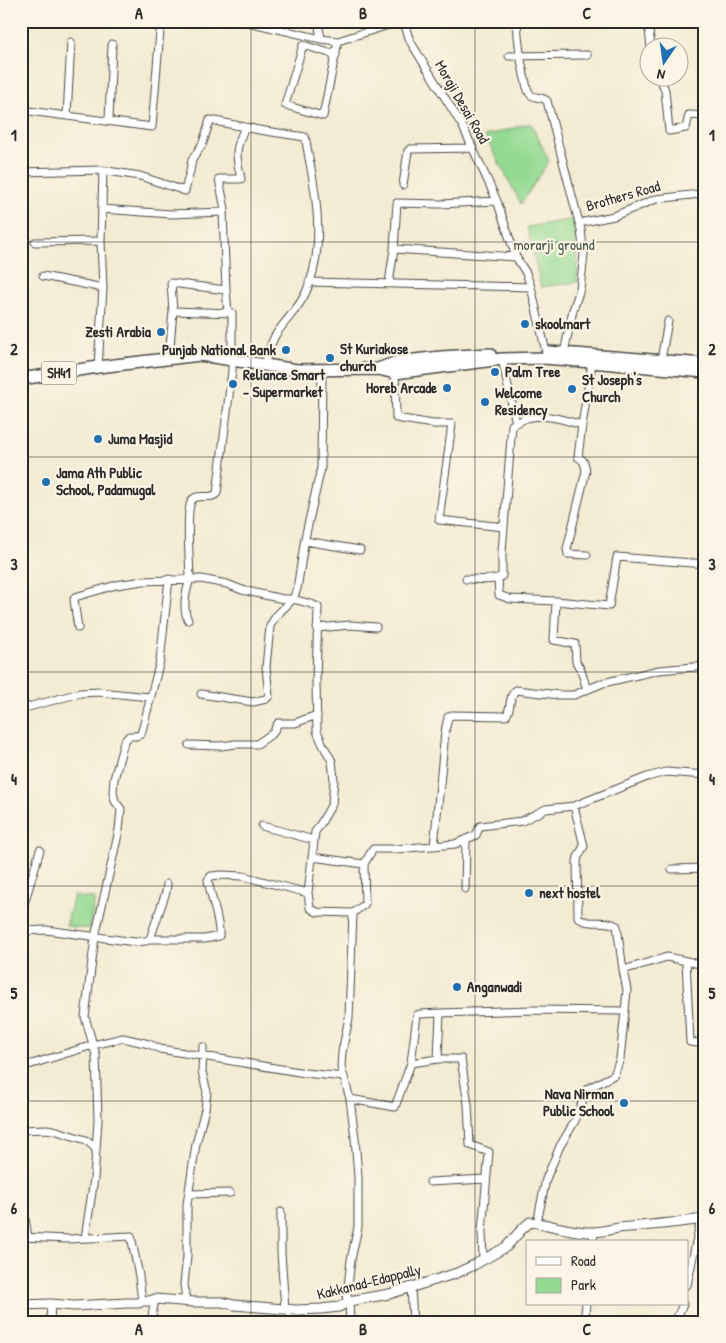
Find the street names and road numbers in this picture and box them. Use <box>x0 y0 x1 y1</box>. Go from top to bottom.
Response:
street label: Moraji Desai Road <box>430 56 495 147</box>
street label: Brothers Road <box>583 175 663 216</box>
road number: SH41 <box>42 362 76 384</box>
street label: Kakkanad-Edappally <box>315 1258 423 1305</box>

